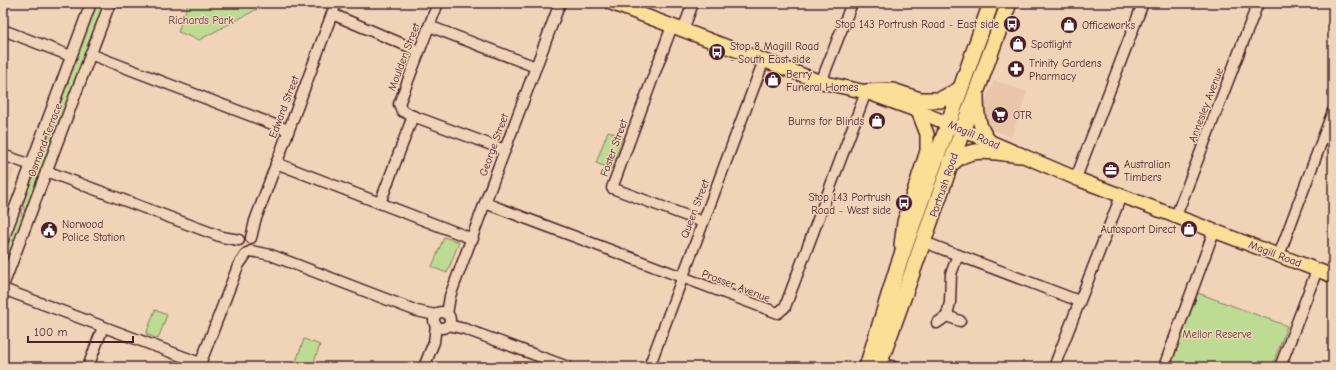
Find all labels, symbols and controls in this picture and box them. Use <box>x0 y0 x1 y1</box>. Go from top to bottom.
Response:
park label: Richards Park <box>168 14 234 27</box>
bus stop icon: Stop 143 Portrush Road - East side <box>1002 14 1022 34</box>
shop icon: Officeworks <box>1059 15 1079 35</box>
place label: Stop 143 Portrush Road - East side <box>835 18 999 31</box>
place label: Officeworks <box>1082 19 1135 32</box>
street label: Moulden Street <box>385 20 423 93</box>
shop icon: Spotlight <box>1008 34 1028 54</box>
place label: Spotlight <box>1031 38 1072 51</box>
place label: Stop 8 Magill Road - South East side <box>730 40 819 66</box>
bus stop icon: Stop 8 Magill Road - South East side <box>707 42 727 62</box>
place label: Trinity Gardens Pharmacy <box>1029 57 1102 83</box>
pharmacy icon: Trinity Gardens Pharmacy <box>1006 59 1026 79</box>
street label: Annesley Avenue <box>1186 66 1226 144</box>
place label: Berry Funeral Homes <box>786 68 859 94</box>
shop icon: Berry Funeral Homes <box>763 70 783 90</box>
street label: Edward Street <box>266 73 302 140</box>
street label: Osmond Terrace <box>25 101 65 179</box>
supermarket icon: OTR <box>990 105 1010 125</box>
place label: OTR <box>1013 109 1032 122</box>
street label: George Street <box>477 111 512 178</box>
shop icon: Burns for Blinds <box>867 111 887 131</box>
place label: Burns for Blinds <box>788 115 864 128</box>
street label: Foster Street <box>598 117 631 178</box>
street label: Magill Road <box>946 118 1002 152</box>
street label: Portrush Road <box>927 151 961 219</box>
place label: Australian Timbers <box>1124 158 1170 184</box>
office icon: Australian Timbers <box>1101 160 1121 180</box>
street label: Queen Street <box>678 177 712 240</box>
place label: Stop 143 Portrush Road - West side <box>808 191 891 217</box>
bus stop icon: Stop 143 Portrush Road - West side <box>894 193 914 213</box>
place label: Norwood Police Station <box>62 218 125 244</box>
shop icon: Autosport Direct <box>1179 219 1199 239</box>
public building icon: Norwood Police Station <box>39 220 59 240</box>
place label: Autosport Direct <box>1100 223 1177 236</box>
street label: Magill Road <box>1247 238 1303 270</box>
street label: Prosser Avenue <box>700 267 773 305</box>
scale bar <box>28 318 133 344</box>
text: 100 m <box>34 325 67 339</box>
park label: Mellor Reserve <box>1182 328 1252 341</box>

